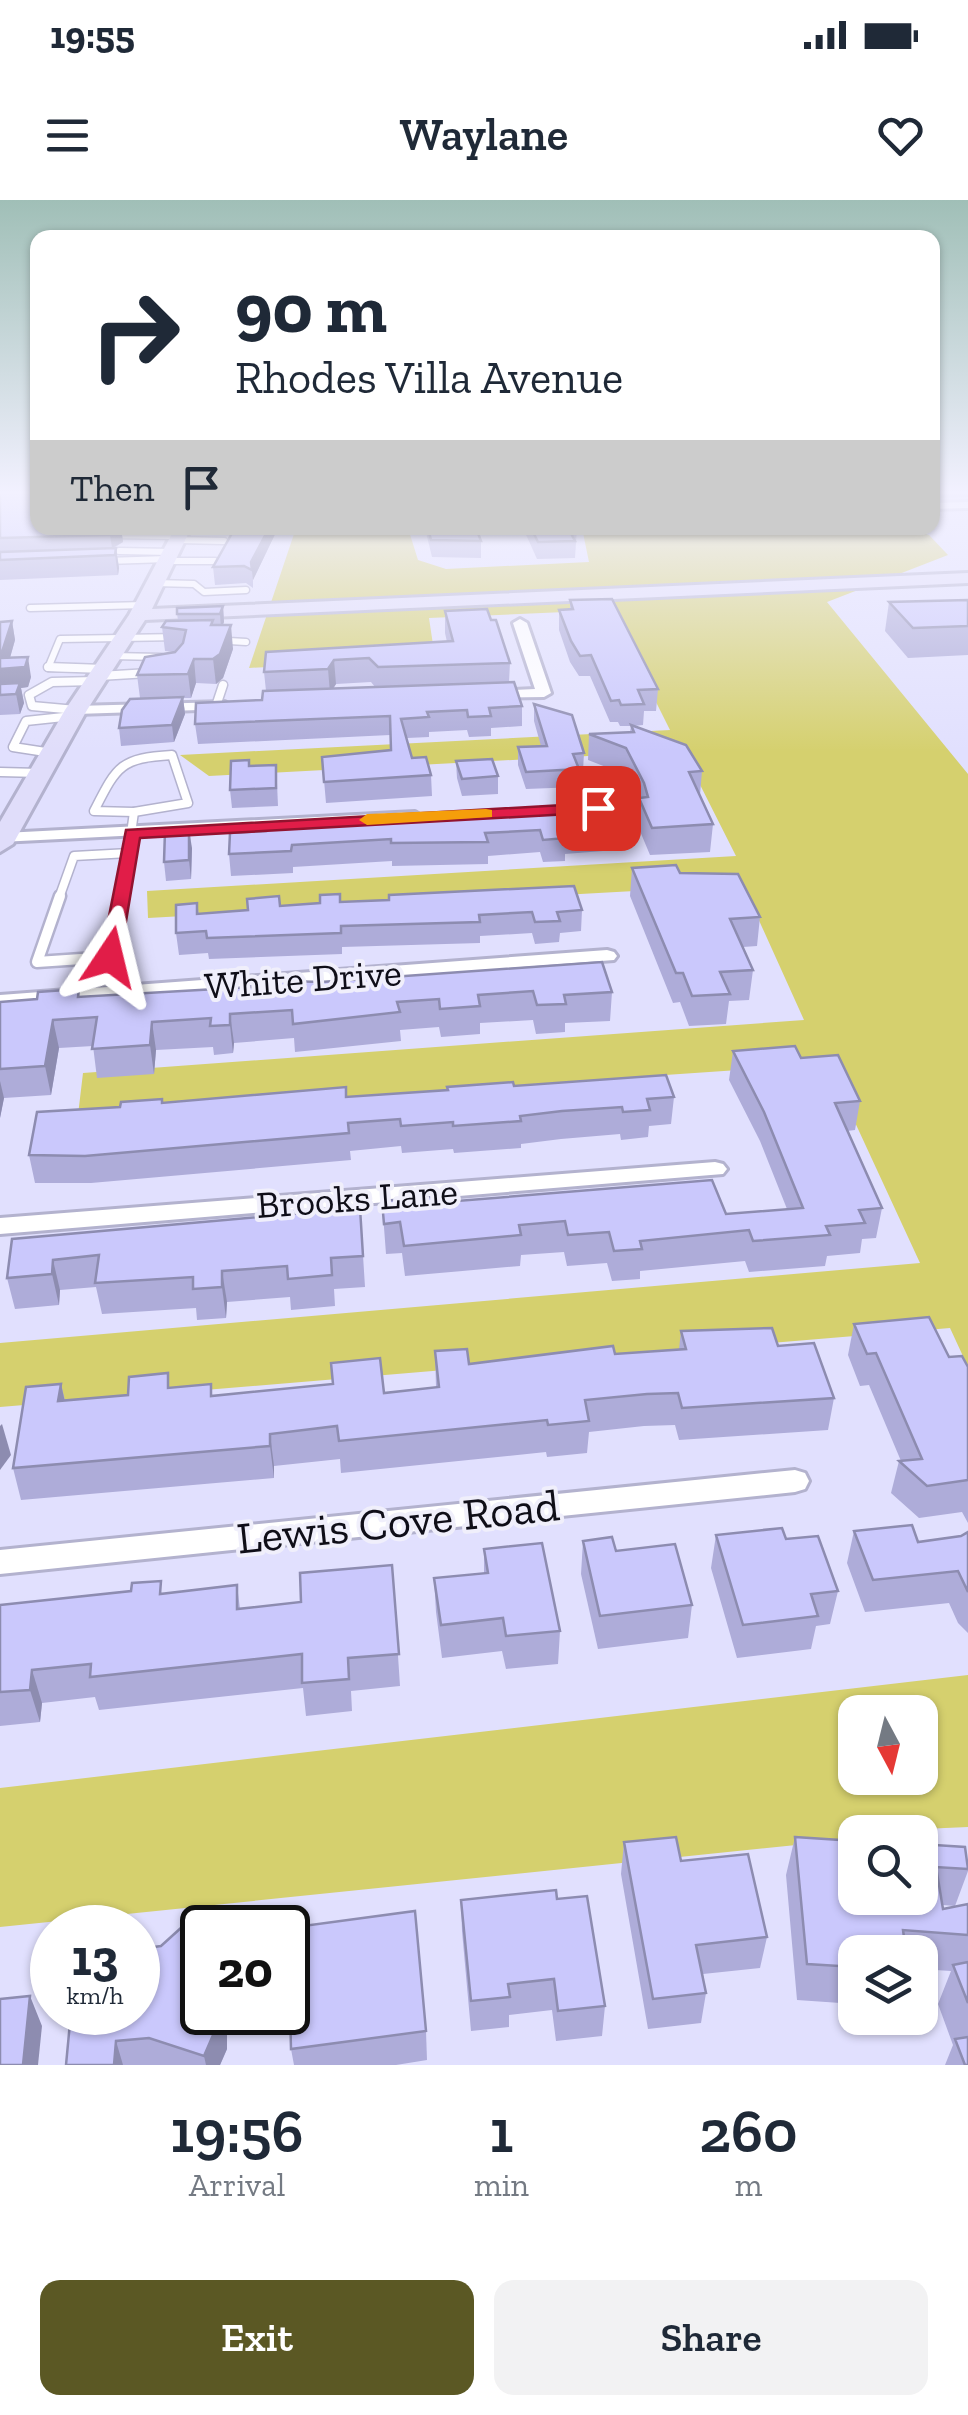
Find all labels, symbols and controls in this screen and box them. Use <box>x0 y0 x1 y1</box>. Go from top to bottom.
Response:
text: 19:55 <box>50 12 135 58</box>
icon: menu <box>40 108 95 163</box>
text: Waylane <box>400 108 568 162</box>
icon: heart <box>873 108 928 163</box>
text: 90 m <box>235 266 387 350</box>
icon: right <box>70 270 200 400</box>
text: Rhodes Villa Avenue <box>235 351 623 405</box>
icon: arrive <box>174 460 229 515</box>
text: Then <box>70 465 154 511</box>
pin <box>556 766 641 851</box>
icon: arrive <box>571 781 626 836</box>
position arrow <box>58 905 162 1009</box>
street label: White Drive <box>203 949 403 1009</box>
street label: Brooks Lane <box>255 1168 459 1228</box>
street label: Lewis Cove Road <box>234 1478 562 1566</box>
north arrow <box>838 1695 938 1795</box>
map controls <box>838 1695 938 2035</box>
button: search <box>838 1815 938 1915</box>
speed limit sign: 20 <box>180 1905 310 2035</box>
text: 13 <box>72 1928 118 1988</box>
button: layers <box>838 1935 938 2035</box>
text: km/h <box>66 1980 124 2010</box>
text: 19:56 <box>170 2095 304 2167</box>
text: 1 <box>490 2095 513 2167</box>
text: 260 <box>699 2095 798 2167</box>
text: Arrival <box>189 2166 285 2204</box>
text: min <box>474 2166 529 2204</box>
text: m <box>735 2166 762 2204</box>
button: Exit <box>40 2280 474 2395</box>
button: Share <box>494 2280 928 2395</box>

